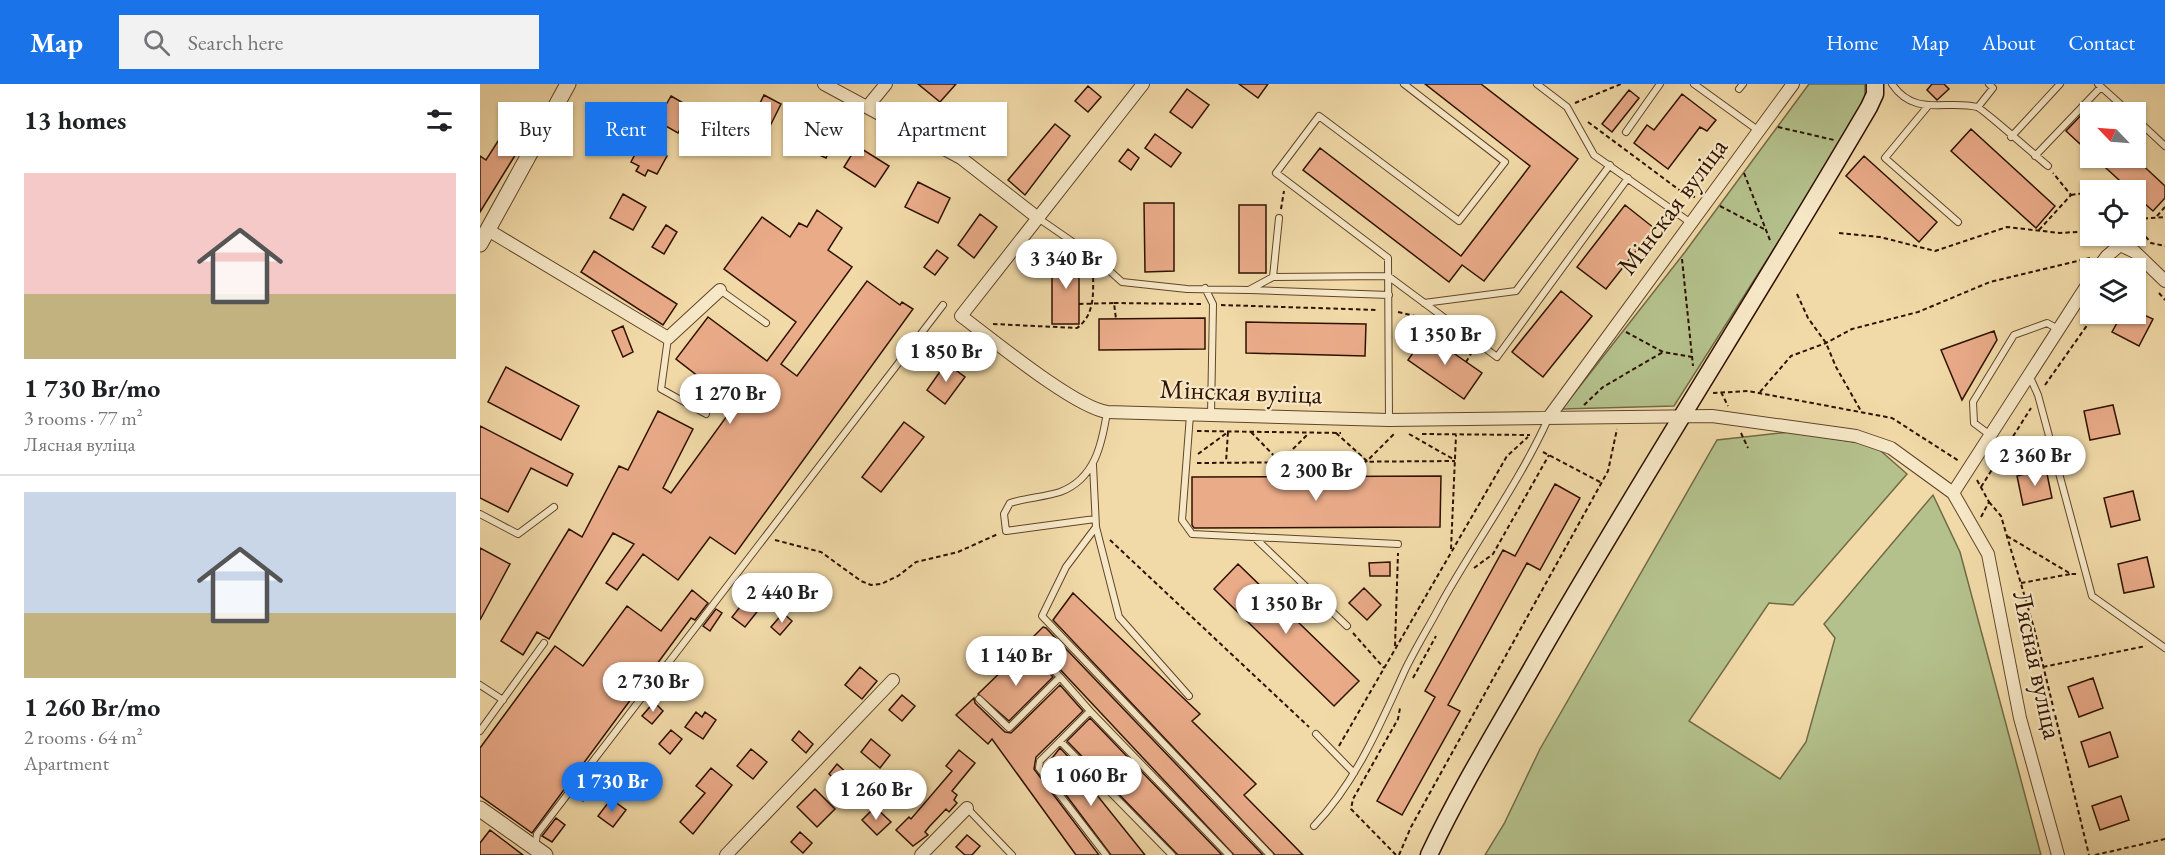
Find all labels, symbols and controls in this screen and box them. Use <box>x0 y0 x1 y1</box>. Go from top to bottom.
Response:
search box <box>119 15 539 69</box>
text: Map <box>30 24 83 60</box>
icon: search <box>140 26 173 59</box>
text: Search here <box>188 28 283 57</box>
text: Home <box>1826 29 1878 56</box>
text: Map <box>1911 29 1949 56</box>
text: About <box>1982 29 2035 56</box>
text: Contact <box>2068 29 2135 56</box>
chip: Buy <box>498 102 573 156</box>
chip: Rent <box>585 102 667 156</box>
chip: Filters <box>679 102 771 156</box>
chip: New <box>783 102 864 156</box>
chip: Apartment <box>876 102 1007 156</box>
north arrow <box>2080 102 2146 168</box>
map controls <box>2080 102 2146 324</box>
text: 13 homes <box>24 103 126 137</box>
icon: filters <box>423 104 456 137</box>
street label: Мінская вуліца <box>1609 130 1735 282</box>
button: locate <box>2080 180 2146 246</box>
icon: home <box>186 212 294 320</box>
pin: 3 340 Br <box>1004 239 1128 290</box>
text: 3 340 Br <box>1030 245 1102 271</box>
button: layers <box>2080 258 2146 324</box>
pin: 1 350 Br <box>1383 315 1507 366</box>
text: 1 350 Br <box>1409 321 1481 347</box>
pin: 1 850 Br <box>884 332 1008 383</box>
text: 1 850 Br <box>910 338 982 364</box>
text: 1 730 Br/mo <box>24 371 160 405</box>
street label: Мінская вуліца <box>1159 371 1323 411</box>
pin: 1 270 Br <box>668 374 792 425</box>
text: 1 270 Br <box>694 380 766 406</box>
text: 3 rooms · 77 m² <box>24 405 143 431</box>
text: Лясная вуліца <box>24 431 136 457</box>
pin: 2 360 Br <box>1973 436 2097 487</box>
text: 2 360 Br <box>1999 442 2071 468</box>
pin: 2 300 Br <box>1254 451 1378 502</box>
text: 2 300 Br <box>1280 457 1352 483</box>
icon: home <box>186 531 294 639</box>
pin: 2 440 Br <box>720 573 844 624</box>
text: 2 440 Br <box>746 579 818 605</box>
pin: 1 350 Br <box>1224 584 1348 635</box>
street label: Лясная вуліца <box>2005 588 2071 743</box>
text: 1 350 Br <box>1250 590 1322 616</box>
pin: 1 140 Br <box>954 636 1078 687</box>
text: 1 140 Br <box>980 642 1052 668</box>
pin: 2 730 Br <box>591 662 715 713</box>
text: 2 730 Br <box>617 668 689 694</box>
text: 1 260 Br/mo <box>24 690 160 724</box>
text: 2 rooms · 64 m² <box>24 724 143 750</box>
text: Apartment <box>24 750 109 776</box>
pin: 1 060 Br <box>1029 756 1153 807</box>
pin: 1 730 Br <box>550 762 674 813</box>
text: 1 060 Br <box>1055 762 1127 788</box>
text: 1 730 Br <box>576 768 648 794</box>
pin: 1 260 Br <box>814 770 938 821</box>
text: 1 260 Br <box>840 776 912 802</box>

